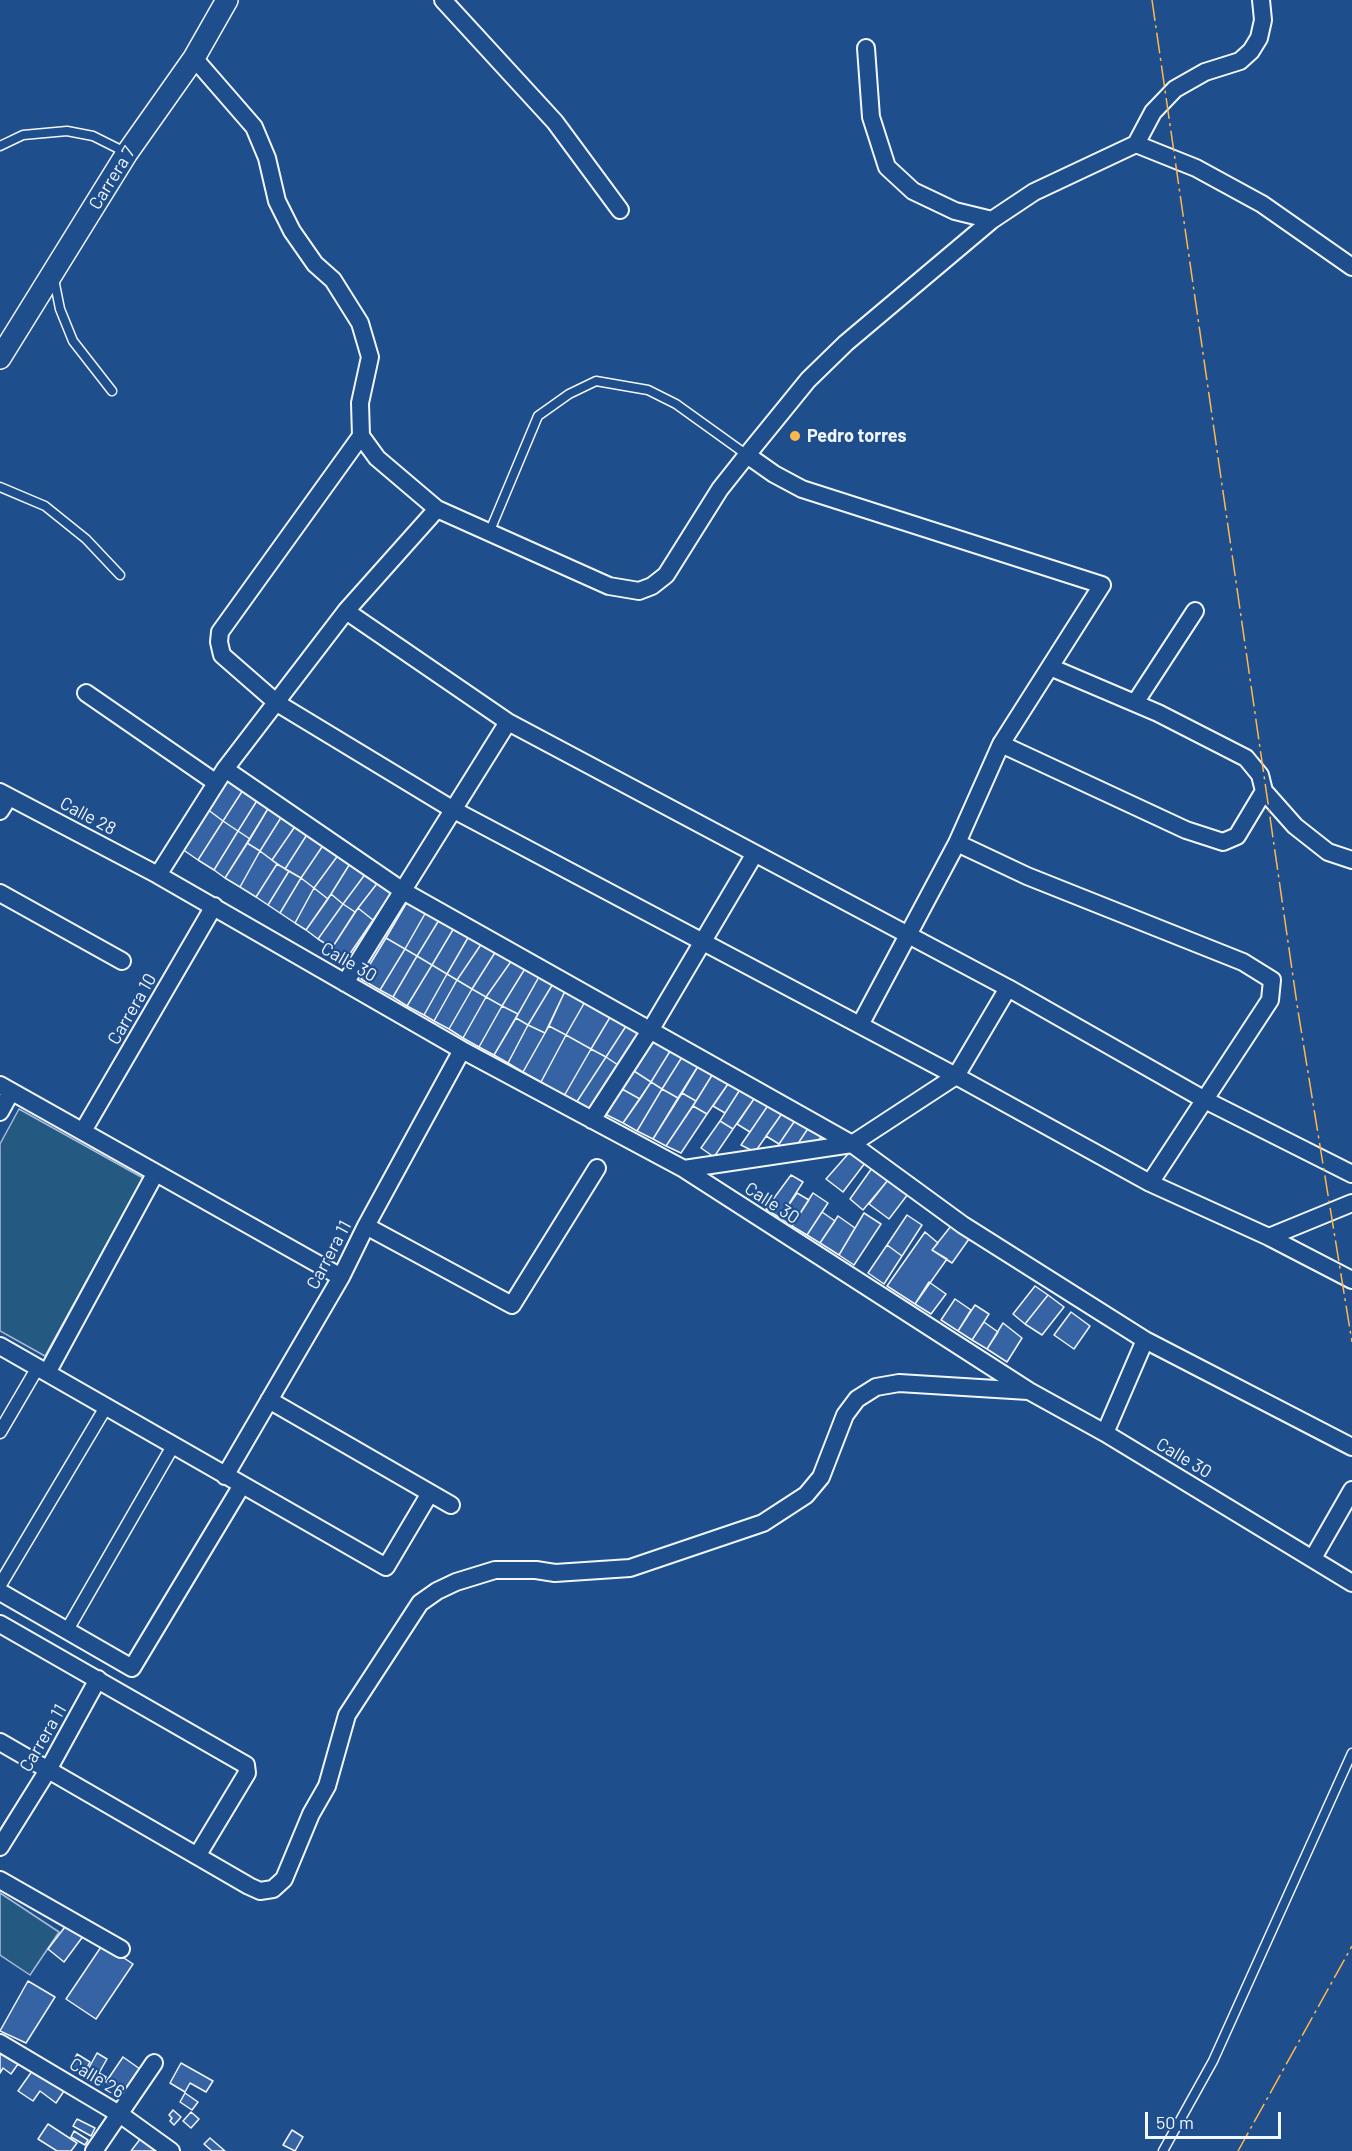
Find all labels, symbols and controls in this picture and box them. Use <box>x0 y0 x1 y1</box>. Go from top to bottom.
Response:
street label: Carrera 7 <box>84 142 140 214</box>
place label: Pedro torres <box>807 425 907 447</box>
marker: Pedro torres <box>788 429 802 443</box>
street label: Calle 28 <box>56 792 120 840</box>
street label: Calle 30 <box>317 937 381 987</box>
street label: Carrera 10 <box>103 970 161 1048</box>
street label: Calle 30 <box>741 1177 803 1229</box>
street label: Carrera 11 <box>302 1217 356 1293</box>
street label: Calle 30 <box>1152 1433 1216 1483</box>
street label: Carrera 11 <box>15 1700 71 1776</box>
street label: Calle 26 <box>66 2053 128 2103</box>
scale bar <box>1148 2100 1284 2138</box>
text: 50 m <box>1156 2111 1194 2133</box>

